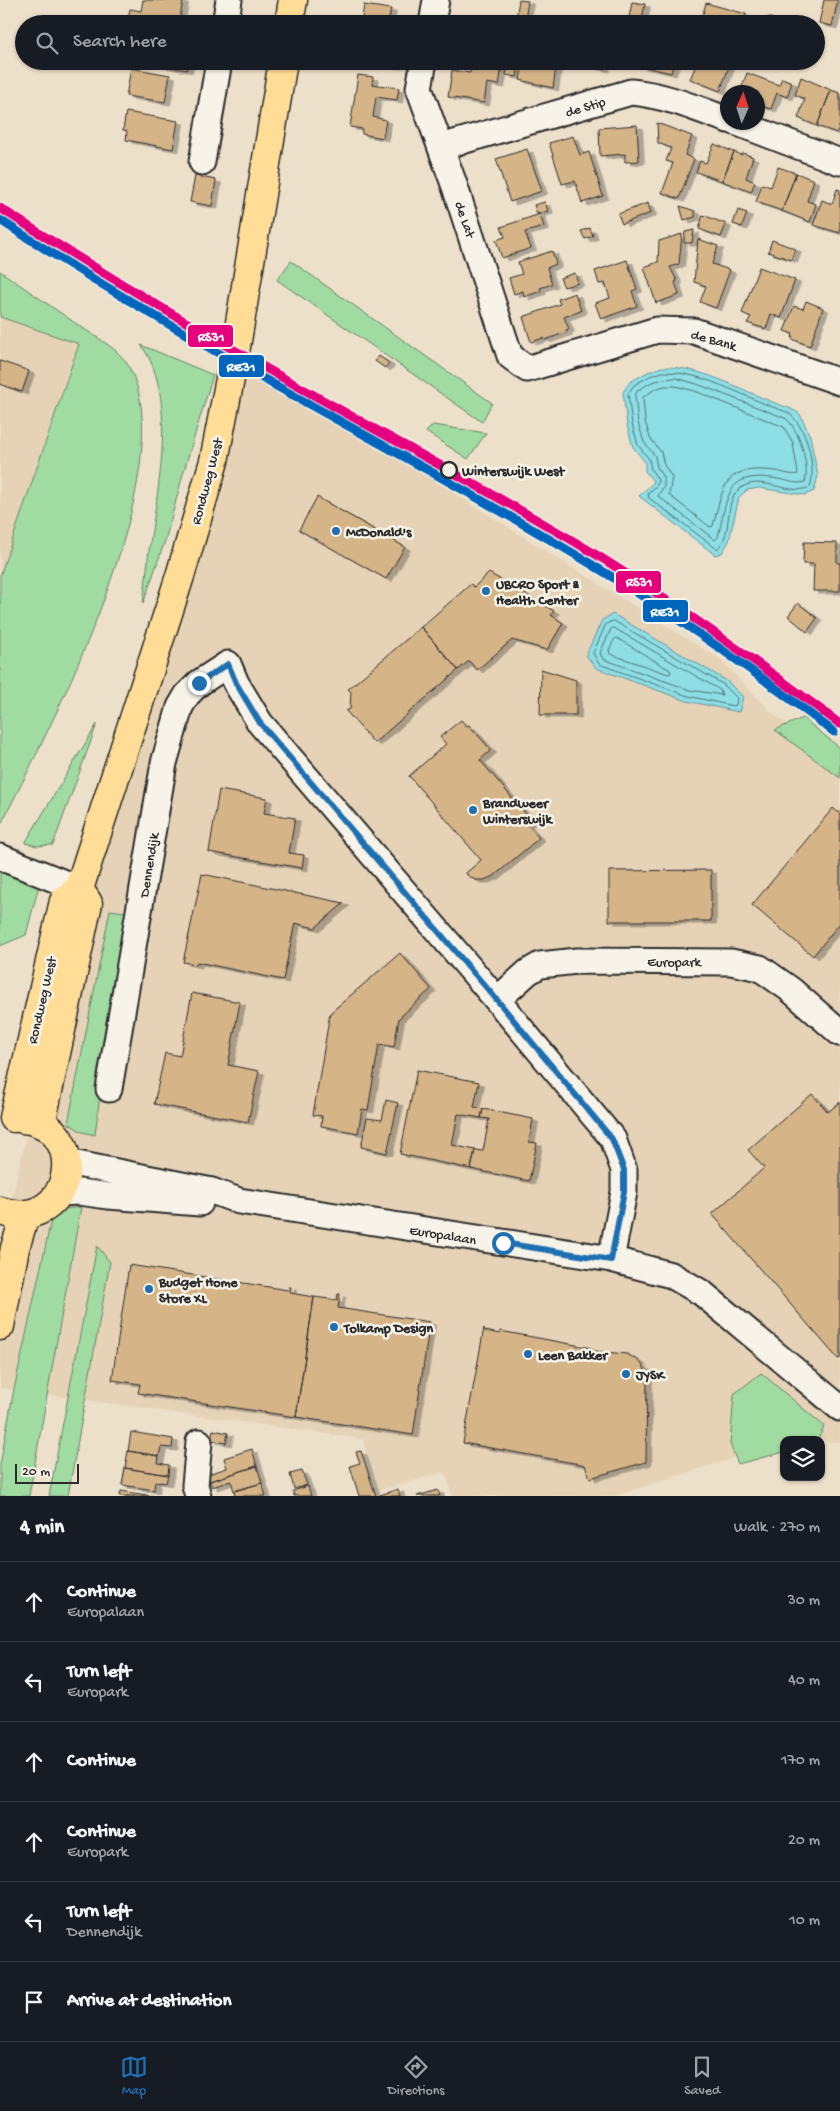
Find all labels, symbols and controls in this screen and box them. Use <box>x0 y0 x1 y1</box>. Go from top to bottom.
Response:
search box <box>15 15 825 70</box>
icon: search <box>33 29 61 57</box>
text: Search here <box>73 31 167 54</box>
north arrow <box>720 85 765 130</box>
street label: de Stip <box>564 95 608 122</box>
street label: de Lat <box>450 199 478 241</box>
line badge: RS31 <box>187 324 234 348</box>
street label: de Bank <box>689 327 740 356</box>
text: RS31 <box>197 330 225 347</box>
line badge: RE31 <box>218 354 265 378</box>
text: RE31 <box>226 360 256 377</box>
street label: Rondweg West <box>189 435 228 527</box>
marker: Winterswijk West <box>440 461 458 479</box>
place label: Winterswijk West <box>461 464 565 481</box>
marker: McDonald's <box>330 525 342 537</box>
place label: McDonald's <box>346 525 412 542</box>
line badge: RS31 <box>615 570 662 594</box>
text: RS31 <box>625 575 653 592</box>
place label: UBCRO Sport & Health Center <box>496 577 580 610</box>
marker: UBCRO Sport & Health Center <box>480 585 492 597</box>
line badge: RE31 <box>642 599 689 623</box>
text: RE31 <box>650 605 680 622</box>
route end <box>188 672 211 695</box>
place label: Brandweer Winterswijk <box>482 796 554 829</box>
marker: Brandweer Winterswijk <box>467 804 479 816</box>
street label: Dennendijk <box>137 830 164 900</box>
street label: Rondweg West <box>25 954 62 1046</box>
street label: Europark <box>647 955 702 972</box>
street label: Europalaan <box>408 1223 478 1250</box>
route start <box>492 1232 515 1255</box>
place label: Budget Home Store XL <box>158 1275 238 1308</box>
marker: Budget Home Store XL <box>143 1283 155 1295</box>
marker: Tolkamp Design <box>328 1321 340 1333</box>
place label: Tolkamp Design <box>343 1321 433 1338</box>
marker: Leen Bakker <box>522 1348 534 1360</box>
place label: Leen Bakker <box>538 1348 609 1365</box>
marker: JYSK <box>620 1368 632 1380</box>
place label: JYSK <box>635 1368 666 1385</box>
map controls <box>780 1436 825 1481</box>
button: layers <box>780 1436 825 1481</box>
scale bar <box>15 1461 79 1484</box>
text: 20 m <box>22 1464 50 1481</box>
text: 4 min <box>20 1516 64 1541</box>
text: Walk · 270 m <box>734 1519 820 1538</box>
text: Continue <box>67 1581 136 1604</box>
icon: ahead <box>20 1588 48 1616</box>
text: 30 m <box>787 1592 820 1611</box>
text: Europalaan <box>67 1604 144 1623</box>
text: Turn left <box>67 1661 131 1684</box>
icon: left <box>20 1668 48 1696</box>
text: 40 m <box>788 1672 820 1691</box>
text: Europark <box>67 1684 128 1703</box>
icon: ahead <box>20 1748 48 1776</box>
text: Continue <box>67 1750 136 1773</box>
text: 170 m <box>781 1752 820 1771</box>
text: Continue <box>67 1821 136 1844</box>
icon: ahead <box>20 1828 48 1856</box>
text: 20 m <box>788 1832 820 1851</box>
text: Europark <box>67 1844 128 1863</box>
text: Turn left <box>67 1901 131 1924</box>
icon: left <box>20 1908 48 1936</box>
text: 10 m <box>789 1912 820 1931</box>
text: Dennendijk <box>67 1924 141 1943</box>
icon: arrive <box>20 1988 48 2016</box>
text: Arrive at destination <box>67 1990 231 2013</box>
tab: Map <box>120 2053 148 2100</box>
tab: Directions <box>388 2053 445 2100</box>
tab: Saved <box>684 2053 720 2100</box>

